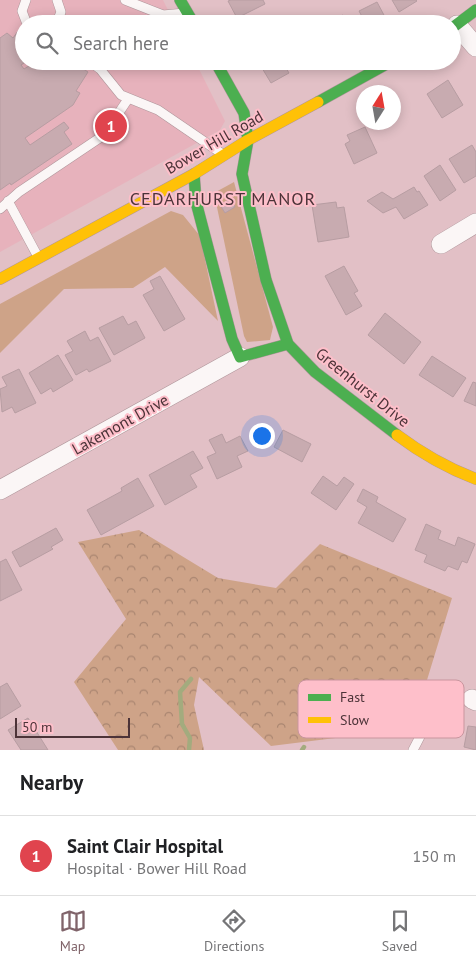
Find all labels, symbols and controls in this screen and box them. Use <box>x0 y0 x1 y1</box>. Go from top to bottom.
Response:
search box <box>15 15 461 70</box>
icon: search <box>33 29 61 57</box>
text: Search here <box>73 31 169 55</box>
north arrow <box>356 85 401 130</box>
street label: Bower Hill Road <box>161 106 267 178</box>
pin: 1 <box>95 107 127 145</box>
district label: CEDARHURST MANOR <box>130 187 316 210</box>
street label: Greenhurst Drive <box>312 343 414 431</box>
street label: Lakemont Drive <box>68 389 172 459</box>
your location <box>249 423 275 449</box>
legend <box>298 680 464 738</box>
text: Fast <box>340 688 365 706</box>
text: Slow <box>340 711 370 729</box>
scale bar <box>15 715 130 738</box>
text: 50 m <box>22 718 52 736</box>
text: Nearby <box>20 769 83 796</box>
text: Saint Clair Hospital <box>67 834 223 858</box>
text: 1 <box>31 846 41 866</box>
text: 150 m <box>413 846 456 866</box>
text: Hospital · Bower Hill Road <box>67 858 247 878</box>
tab: Map <box>59 907 87 955</box>
tab: Directions <box>204 907 264 955</box>
tab: Saved <box>382 907 417 955</box>

